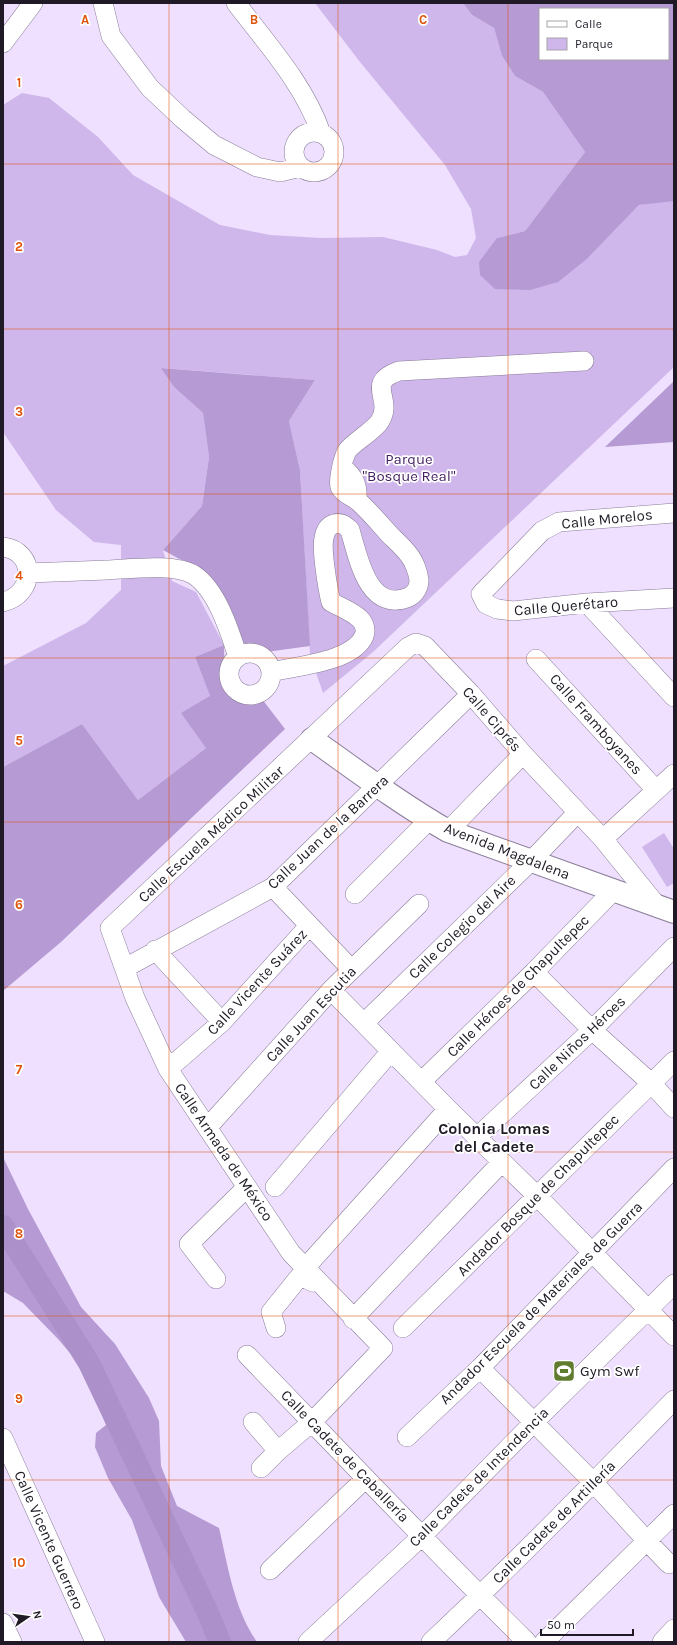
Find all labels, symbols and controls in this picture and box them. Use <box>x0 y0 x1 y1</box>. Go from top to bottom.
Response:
legend <box>539 8 669 60</box>
text: A <box>81 12 89 27</box>
text: B <box>250 12 258 27</box>
text: C <box>419 12 427 27</box>
text: Calle <box>575 17 602 31</box>
text: Parque <box>575 37 613 51</box>
text: 1 <box>17 75 21 90</box>
text: 2 <box>15 239 23 254</box>
text: 3 <box>15 404 23 419</box>
park label: Parque "Bosque Real" <box>363 450 456 485</box>
street label: Calle Morelos <box>561 505 653 533</box>
text: 4 <box>15 568 23 583</box>
street label: Calle Querétaro <box>513 592 619 620</box>
street label: Calle Framboyanes <box>546 670 646 778</box>
street label: Calle Ciprés <box>459 683 525 755</box>
text: 5 <box>15 733 23 748</box>
street label: Calle Escuela Médico Militar <box>135 761 288 906</box>
street label: Calle Juan de la Barrera <box>264 771 392 893</box>
street label: Avenida Magdalena <box>441 819 573 883</box>
street label: Calle Colegio del Aire <box>405 871 519 983</box>
text: 6 <box>15 897 23 912</box>
street label: Calle Héroes de Chapultepec <box>443 911 593 1061</box>
street label: Calle Vicente Suárez <box>203 925 311 1039</box>
street label: Calle Juan Escutia <box>262 962 360 1066</box>
street label: Calle Niños Héroes <box>525 992 629 1094</box>
text: 7 <box>16 1062 23 1077</box>
street label: Calle Armada de México <box>171 1079 277 1225</box>
street label: Andador Bosque de Chapultepec <box>453 1110 623 1280</box>
district label: Colonia Lomas del Cadete <box>438 1119 550 1156</box>
street label: Andador Escuela de Materiales de Guerra <box>436 1198 646 1408</box>
text: 8 <box>15 1226 23 1241</box>
sports icon: Gym Swf <box>551 1358 577 1384</box>
place label: Gym Swf <box>580 1362 640 1380</box>
street label: Calle Cadete de Caballería <box>277 1386 413 1526</box>
text: 9 <box>15 1391 23 1406</box>
street label: Calle Cadete de Intendencia <box>405 1403 553 1551</box>
street label: Calle Cadete de Artillería <box>489 1457 619 1587</box>
street label: Calle Vicente Guerrero <box>10 1468 88 1612</box>
text: 10 <box>13 1555 25 1570</box>
north arrow <box>8 1597 48 1637</box>
text: N <box>30 1610 44 1620</box>
scale bar <box>541 1611 633 1637</box>
text: 50 m <box>547 1618 575 1632</box>

